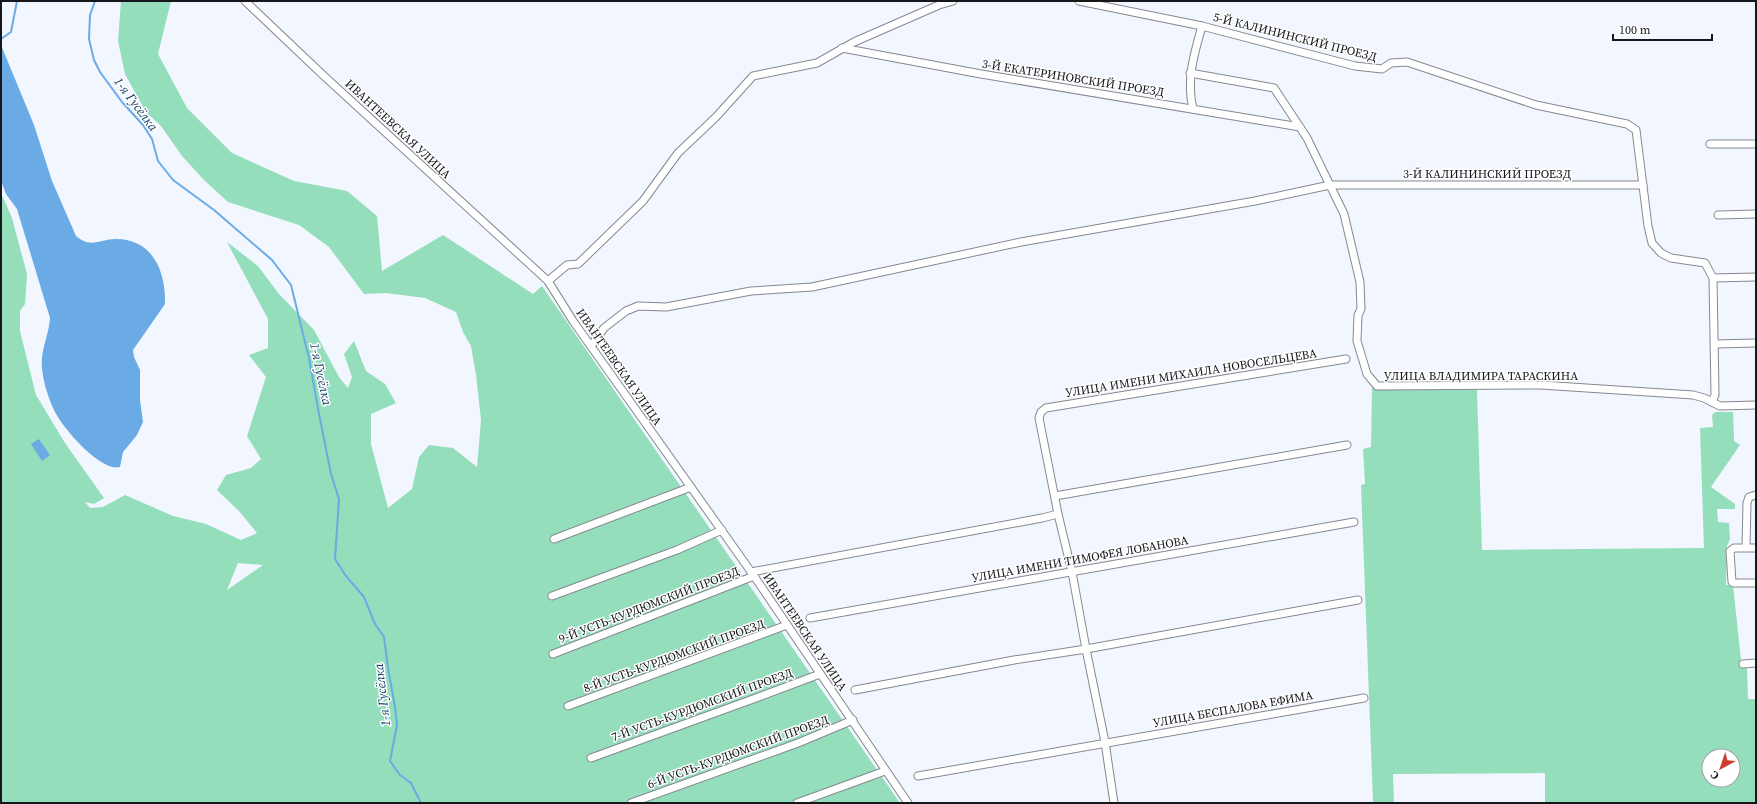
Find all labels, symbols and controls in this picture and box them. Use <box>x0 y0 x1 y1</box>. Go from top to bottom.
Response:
street label: 5-Й КАЛИНИНСКИЙ ПРОЕЗД <box>1212 9 1378 65</box>
scale bar <box>1613 16 1712 42</box>
text: 100 m <box>1619 22 1651 38</box>
street label: 3-Й ЕКАТЕРИНОВСКИЙ ПРОЕЗД <box>981 56 1165 100</box>
water label: 1-я Гусёлка <box>110 74 162 135</box>
street label: ИВАНТЕЕВСКАЯ УЛИЦА <box>342 76 454 182</box>
street label: 3-Й КАЛИНИНСКИЙ ПРОЕЗД <box>1403 166 1571 182</box>
street label: ИВАНТЕЕВСКАЯ УЛИЦА <box>573 305 665 429</box>
water label: 1-я Гусёлка <box>306 341 336 407</box>
street label: УЛИЦА ИМЕНИ МИХАИЛА НОВОСЕЛЬЦЕВА <box>1064 345 1318 401</box>
street label: УЛИЦА ВЛАДИМИРА ТАРАСКИНА <box>1384 368 1578 384</box>
street label: УЛИЦА ИМЕНИ ТИМОФЕЯ ЛОБАНОВА <box>970 532 1190 586</box>
street label: 9-Й УСТЬ-КУРДЮМСКИЙ ПРОЕЗД <box>556 563 742 647</box>
street label: ИВАНТЕЕВСКАЯ УЛИЦА <box>759 570 851 694</box>
street label: 8-Й УСТЬ-КУРДЮМСКИЙ ПРОЕЗД <box>581 616 767 696</box>
water label: 1-я Гусёлка <box>370 662 394 728</box>
street label: 7-Й УСТЬ-КУРДЮМСКИЙ ПРОЕЗД <box>609 665 795 745</box>
street label: УЛИЦА БЕСПАЛОВА ЕФИМА <box>1152 687 1314 731</box>
street label: 6-Й УСТЬ-КУРДЮМСКИЙ ПРОЕЗД <box>645 712 831 792</box>
north arrow <box>1701 748 1741 788</box>
text: С <box>1707 767 1722 783</box>

